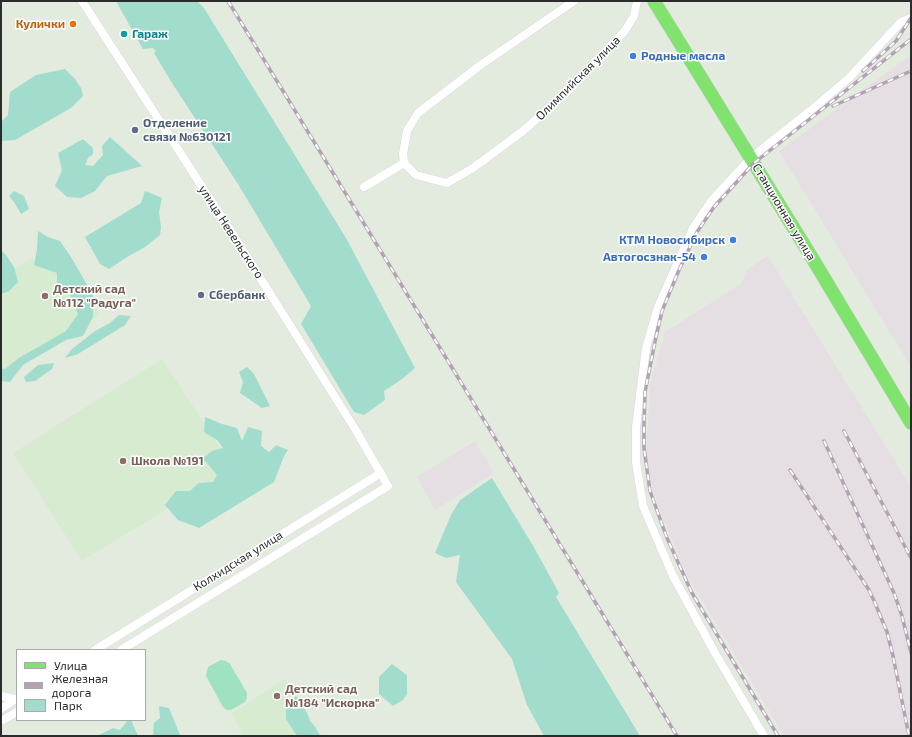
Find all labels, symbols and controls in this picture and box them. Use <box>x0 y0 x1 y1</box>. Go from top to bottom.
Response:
place label: Кулички <box>16 17 65 31</box>
marker: Кулички <box>68 19 78 29</box>
place label: Гараж <box>132 27 168 41</box>
marker: Гараж <box>119 29 129 39</box>
street label: Олимпийская улица <box>533 33 623 123</box>
place label: Родные масла <box>641 49 725 63</box>
marker: Родные масла <box>628 51 638 61</box>
place label: Отделение связи №630121 <box>143 116 231 144</box>
marker: Отделение связи №630121 <box>130 125 140 135</box>
street label: Станционная улица <box>749 161 819 263</box>
street label: улица Невельского <box>196 183 266 281</box>
place label: КТМ Новосибирск <box>619 233 725 247</box>
marker: КТМ Новосибирск <box>728 235 738 245</box>
place label: Автогосзнак-54 <box>603 250 696 264</box>
marker: Автогосзнак-54 <box>699 252 709 262</box>
place label: Детский сад №112 "Радуга" <box>53 282 136 310</box>
place label: Сбербанк <box>209 288 265 302</box>
marker: Сбербанк <box>196 290 206 300</box>
marker: Детский сад №112 "Радуга" <box>40 291 50 301</box>
place label: Школа №191 <box>131 454 204 468</box>
marker: Школа №191 <box>118 456 128 466</box>
street label: Колхидская улица <box>191 528 285 594</box>
legend <box>16 649 146 721</box>
text: Улица <box>54 658 87 672</box>
text: Железная дорога <box>51 671 108 699</box>
place label: Детский сад №184 "Искорка" <box>285 682 379 710</box>
marker: Детский сад №184 "Искорка" <box>272 691 282 701</box>
text: Парк <box>54 698 82 712</box>

